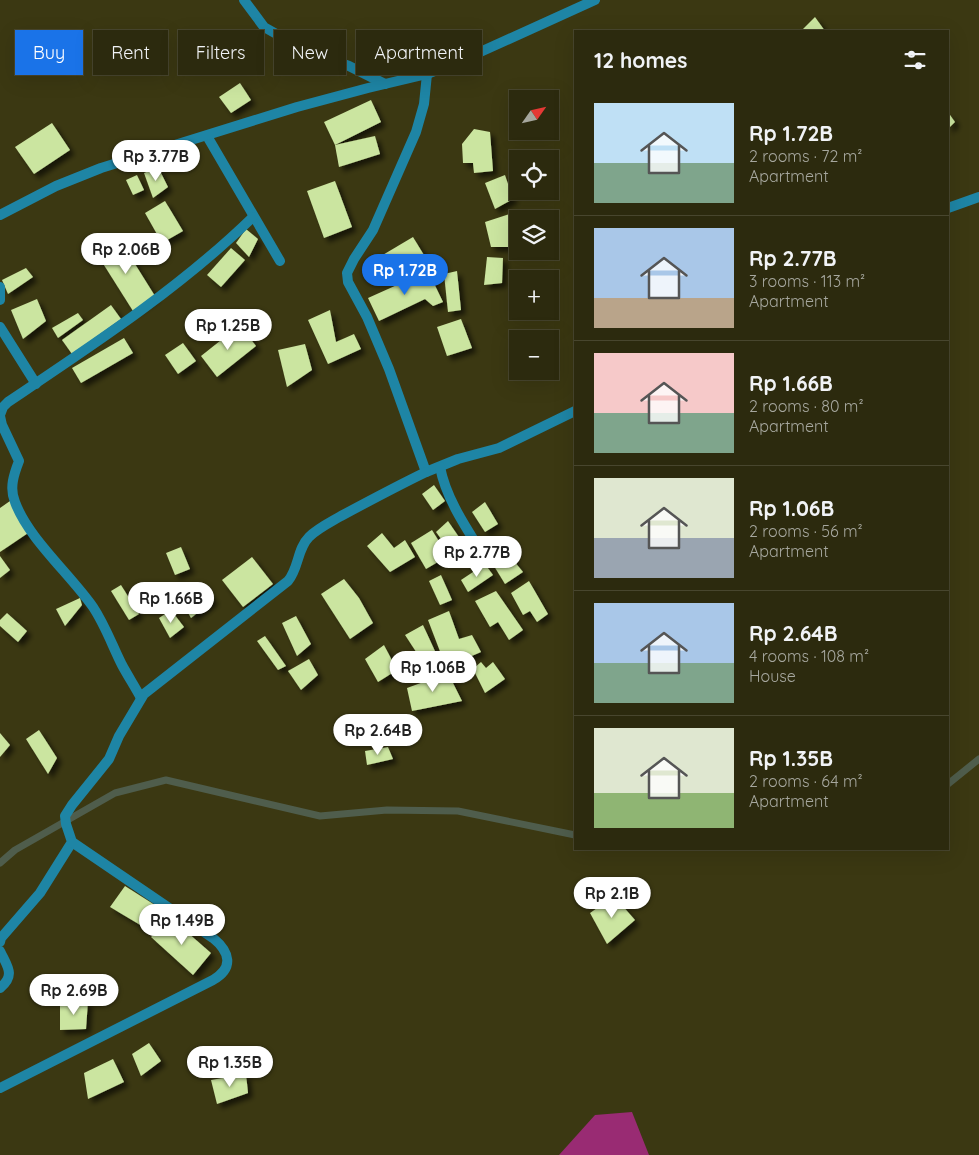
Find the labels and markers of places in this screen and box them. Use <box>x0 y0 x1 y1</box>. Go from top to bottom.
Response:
pin: Rp 3.77B <box>104 140 208 182</box>
pin: Rp 2.06B <box>74 232 178 275</box>
pin: Rp 1.72B <box>353 254 457 296</box>
pin: Rp 1.25B <box>176 308 280 351</box>
pin: Rp 2.77B <box>425 536 529 578</box>
pin: Rp 1.66B <box>119 582 223 624</box>
pin: Rp 1.06B <box>381 650 485 693</box>
pin: Rp 2.64B <box>326 714 430 756</box>
pin: Rp 2.1B <box>566 876 658 919</box>
pin: Rp 1.49B <box>130 904 234 946</box>
pin: Rp 2.69B <box>22 974 126 1016</box>
pin: Rp 1.35B <box>178 1046 282 1088</box>

